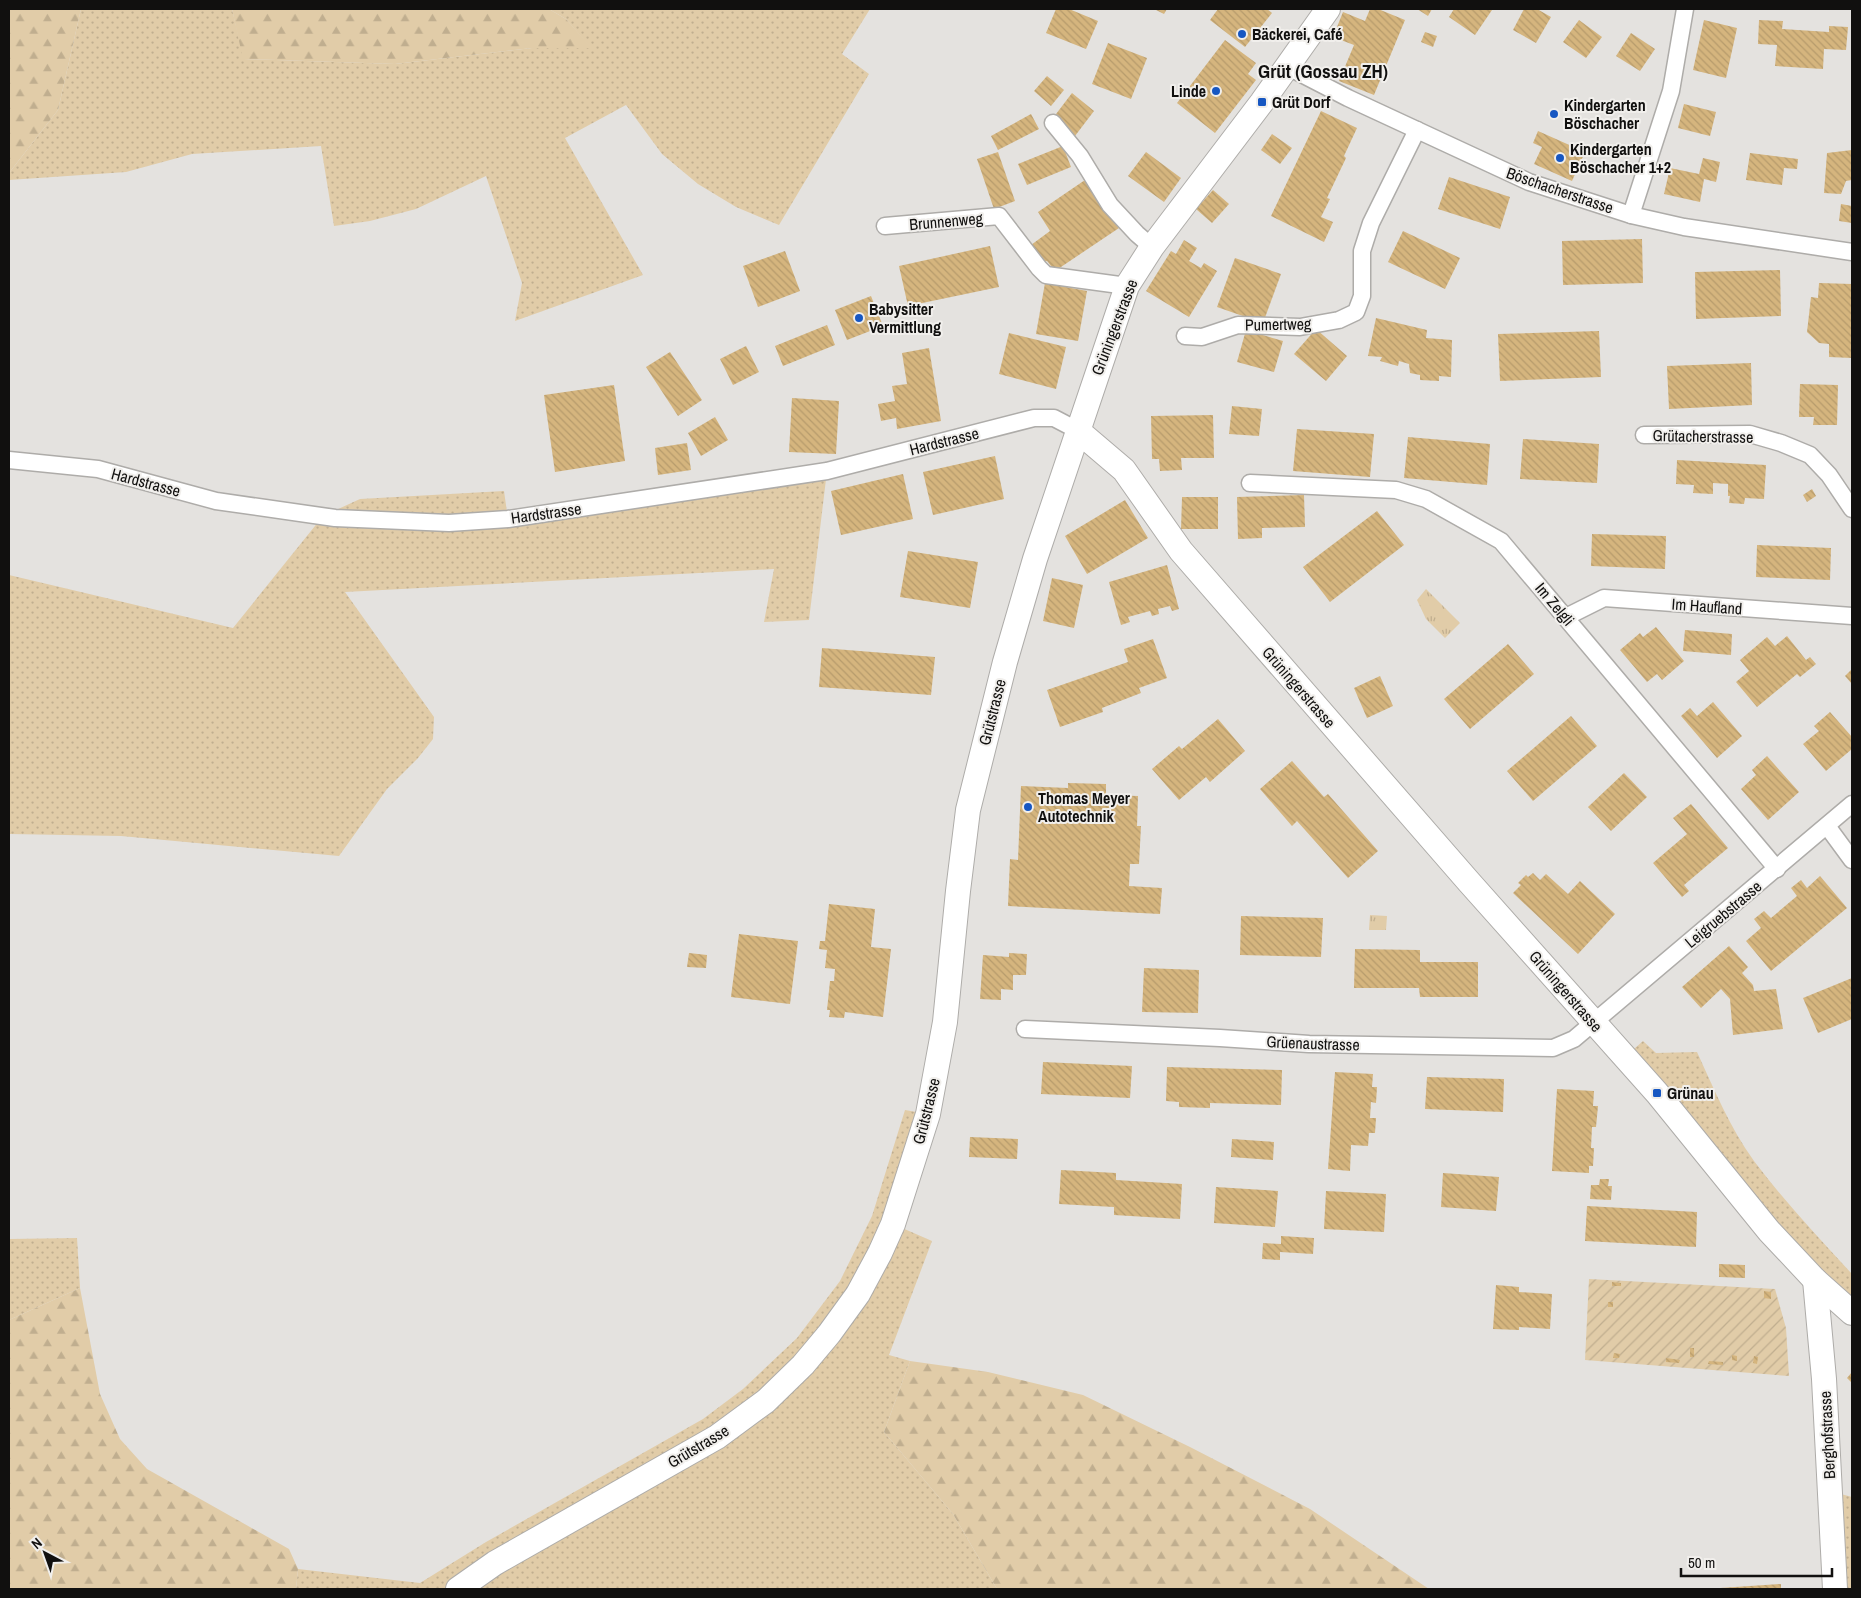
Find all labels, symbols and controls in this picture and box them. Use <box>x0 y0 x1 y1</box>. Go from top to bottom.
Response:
place label: Bäckerei, Café <box>1252 23 1342 45</box>
marker: Bäckerei, Café <box>1236 28 1248 40</box>
district label: Grüt (Gossau ZH) <box>1258 58 1388 84</box>
place label: Linde <box>1171 80 1206 102</box>
marker: Linde <box>1210 85 1222 97</box>
place label: Grüt Dorf <box>1272 91 1331 113</box>
place label: Kindergarten Böschacher <box>1564 94 1646 134</box>
marker: Grüt Dorf <box>1256 96 1268 108</box>
marker: Kindergarten Böschacher <box>1548 108 1560 120</box>
place label: Kindergarten Böschacher 1+2 <box>1570 138 1671 178</box>
marker: Kindergarten Böschacher 1+2 <box>1554 152 1566 164</box>
street label: Böschacherstrasse <box>1504 161 1616 219</box>
street label: Brunnenweg <box>908 207 984 235</box>
street label: Grüningerstrasse <box>1086 276 1142 378</box>
place label: Babysitter Vermittlung <box>869 298 941 338</box>
marker: Babysitter Vermittlung <box>853 312 865 324</box>
street label: Pumertweg <box>1245 312 1312 336</box>
street label: Hardstrasse <box>907 422 981 460</box>
street label: Grütacherstrasse <box>1653 424 1753 448</box>
street label: Hardstrasse <box>109 462 183 502</box>
street label: Hardstrasse <box>509 497 583 529</box>
street label: Im Zelgli <box>1530 578 1580 630</box>
street label: Im Haufland <box>1671 593 1743 619</box>
street label: Grüningerstrasse <box>1257 642 1341 732</box>
street label: Grütstrasse <box>973 676 1011 748</box>
place label: Thomas Meyer Autotechnik <box>1038 787 1131 827</box>
marker: Thomas Meyer Autotechnik <box>1022 801 1034 813</box>
street label: Leigruebstrasse <box>1680 875 1766 953</box>
street label: Grüningerstrasse <box>1524 946 1608 1036</box>
street label: Grüenaustrasse <box>1266 1030 1360 1056</box>
street label: Grütstrasse <box>907 1075 945 1147</box>
place label: Grünau <box>1667 1082 1714 1104</box>
marker: Grünau <box>1651 1087 1663 1099</box>
street label: Berghofstrasse <box>1814 1390 1840 1480</box>
street label: Grütstrasse <box>663 1419 733 1473</box>
north arrow <box>20 1528 70 1578</box>
text: N <box>27 1534 46 1553</box>
scale bar <box>1681 1546 1832 1578</box>
text: 50 m <box>1688 1552 1715 1573</box>

